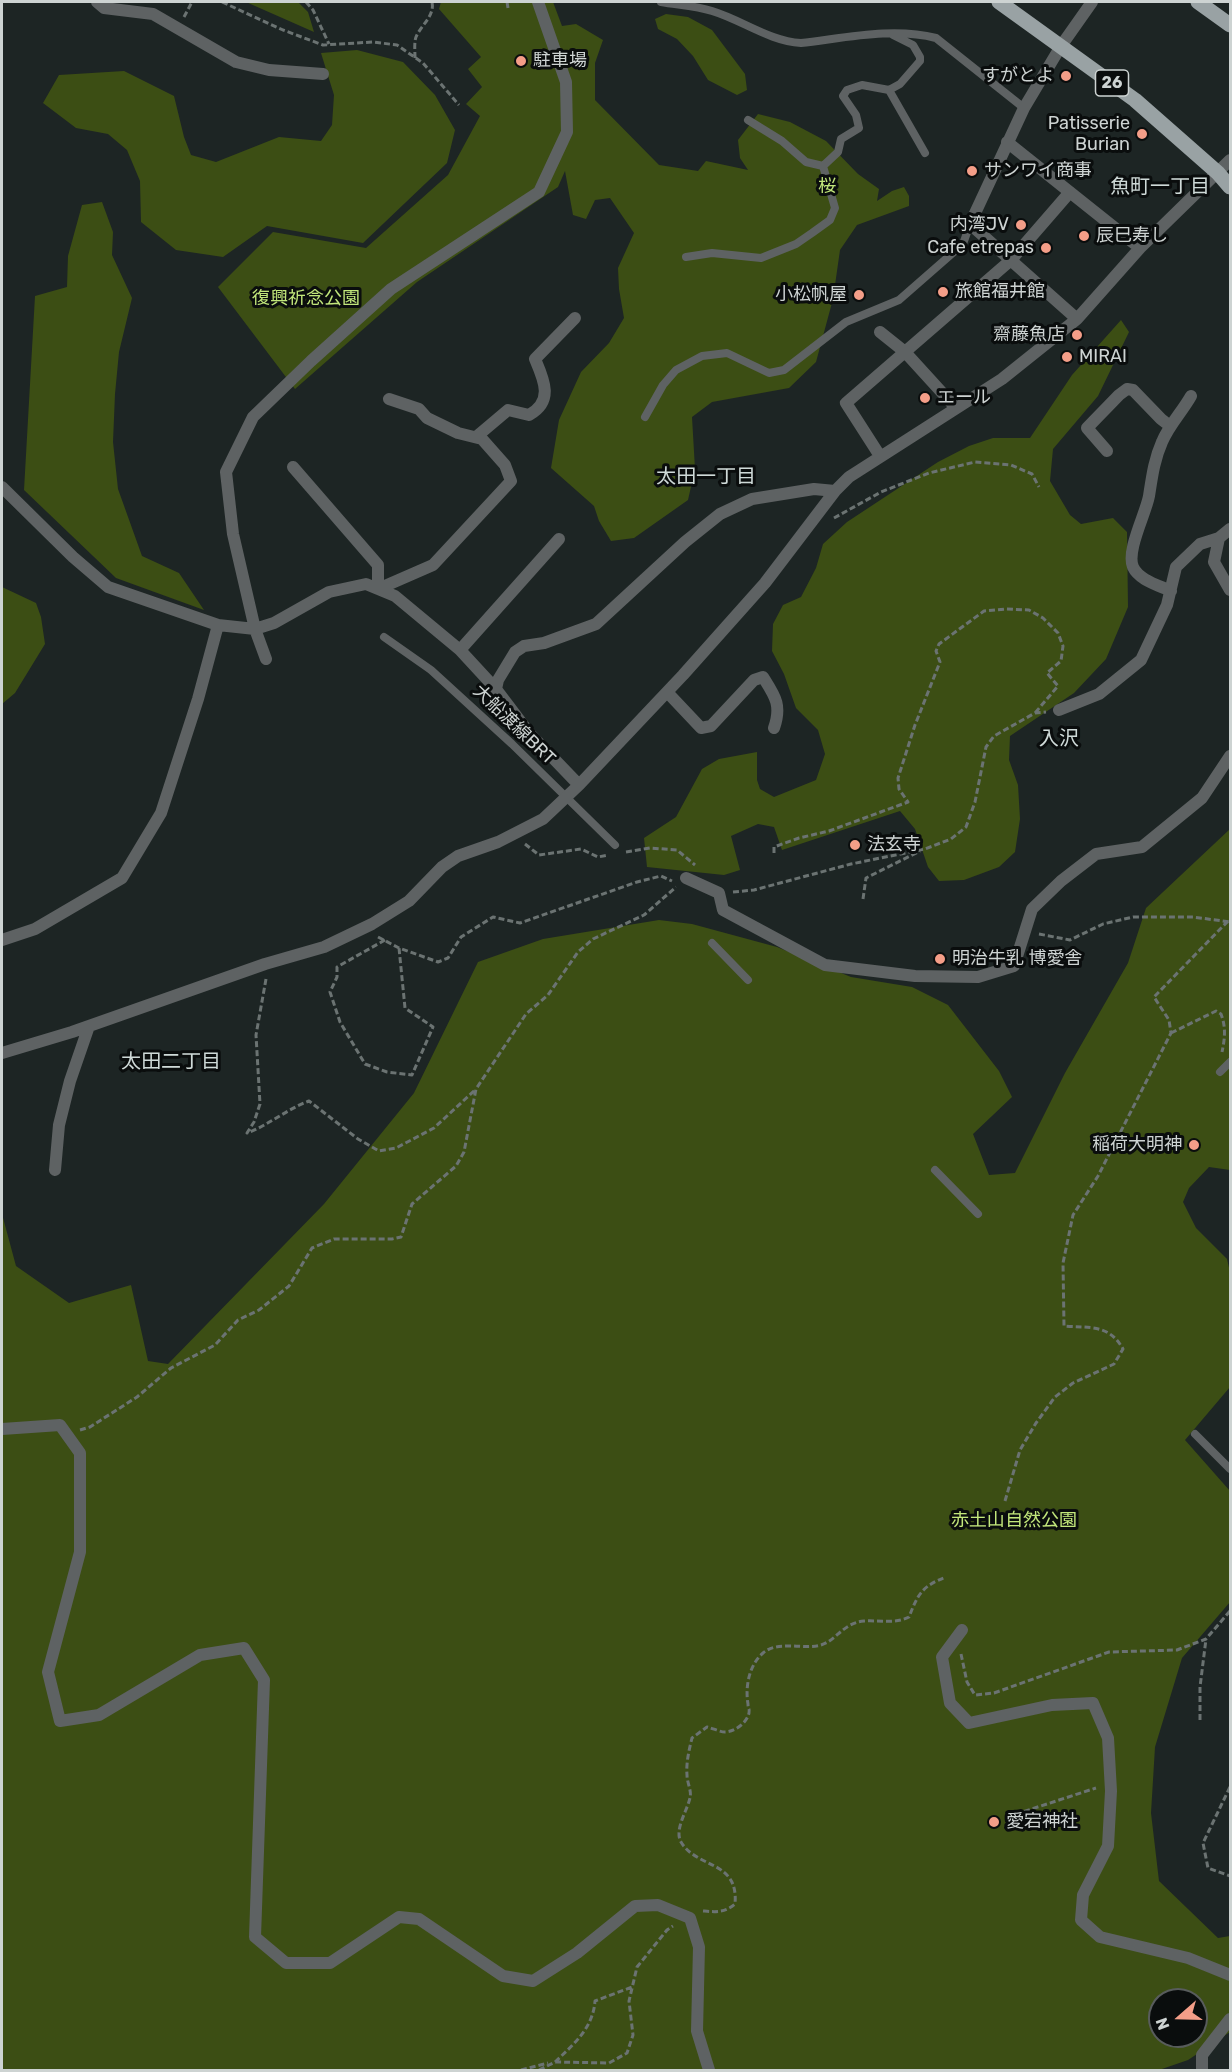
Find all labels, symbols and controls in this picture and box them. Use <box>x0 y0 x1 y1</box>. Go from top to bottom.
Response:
place label: 駐車場 <box>533 50 587 72</box>
marker: 駐車場 <box>514 54 528 68</box>
place label: すがとよ <box>982 65 1054 87</box>
marker: すがとよ <box>1059 69 1073 83</box>
road number: 26 <box>1096 70 1128 96</box>
place label: Patisserie Burian <box>1048 113 1130 156</box>
marker: Patisserie Burian <box>1135 127 1149 141</box>
place label: サンワイ商事 <box>984 160 1092 182</box>
marker: サンワイ商事 <box>965 164 979 178</box>
district label: 魚町一丁目 <box>1110 175 1210 199</box>
park label: 桜 <box>818 176 836 198</box>
place label: 内湾JV <box>950 214 1009 236</box>
marker: 内湾JV <box>1014 218 1028 232</box>
place label: 辰巳寿し <box>1096 225 1168 247</box>
marker: 辰巳寿し <box>1077 229 1091 243</box>
place label: Cafe etrepas <box>927 237 1034 259</box>
marker: Cafe etrepas <box>1039 241 1053 255</box>
place label: 旅館福井館 <box>955 281 1045 303</box>
place label: 小松帆屋 <box>775 284 847 306</box>
marker: 旅館福井館 <box>936 285 950 299</box>
park label: 復興祈念公園 <box>252 288 360 310</box>
marker: 小松帆屋 <box>852 288 866 302</box>
place label: 齋藤魚店 <box>993 324 1065 346</box>
marker: 齋藤魚店 <box>1070 328 1084 342</box>
place label: MIRAI <box>1079 346 1127 368</box>
marker: MIRAI <box>1060 350 1074 364</box>
place label: エール <box>937 387 991 409</box>
marker: エール <box>918 391 932 405</box>
district label: 太田一丁目 <box>656 465 756 489</box>
street label: 大船渡線BRT <box>468 680 560 770</box>
district label: 入沢 <box>1039 727 1079 751</box>
place label: 法玄寺 <box>867 834 921 856</box>
marker: 法玄寺 <box>848 838 862 852</box>
place label: 明治牛乳 博愛舎 <box>952 948 1082 970</box>
marker: 明治牛乳 博愛舎 <box>933 952 947 966</box>
district label: 太田二丁目 <box>121 1050 221 1074</box>
place label: 稲荷大明神 <box>1092 1134 1182 1156</box>
marker: 稲荷大明神 <box>1187 1138 1201 1152</box>
park label: 赤土山自然公園 <box>951 1510 1077 1532</box>
place label: 愛宕神社 <box>1006 1811 1078 1833</box>
marker: 愛宕神社 <box>987 1815 1001 1829</box>
north arrow <box>1148 1988 1208 2048</box>
text: N <box>1152 2015 1173 2032</box>

